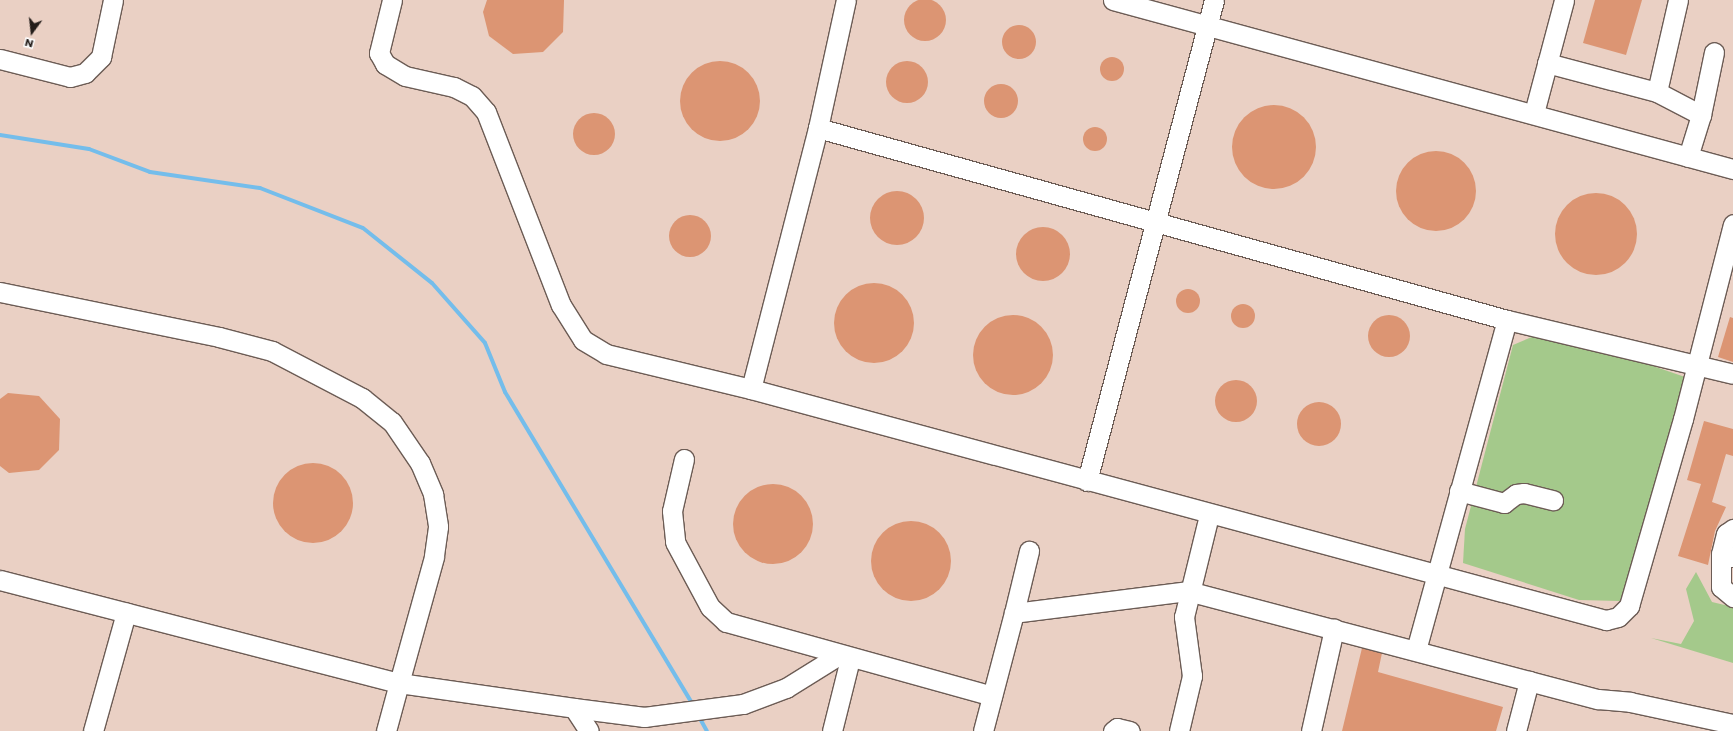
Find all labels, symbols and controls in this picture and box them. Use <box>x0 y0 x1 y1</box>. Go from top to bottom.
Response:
north arrow <box>12 12 52 52</box>
text: N <box>23 35 35 52</box>

